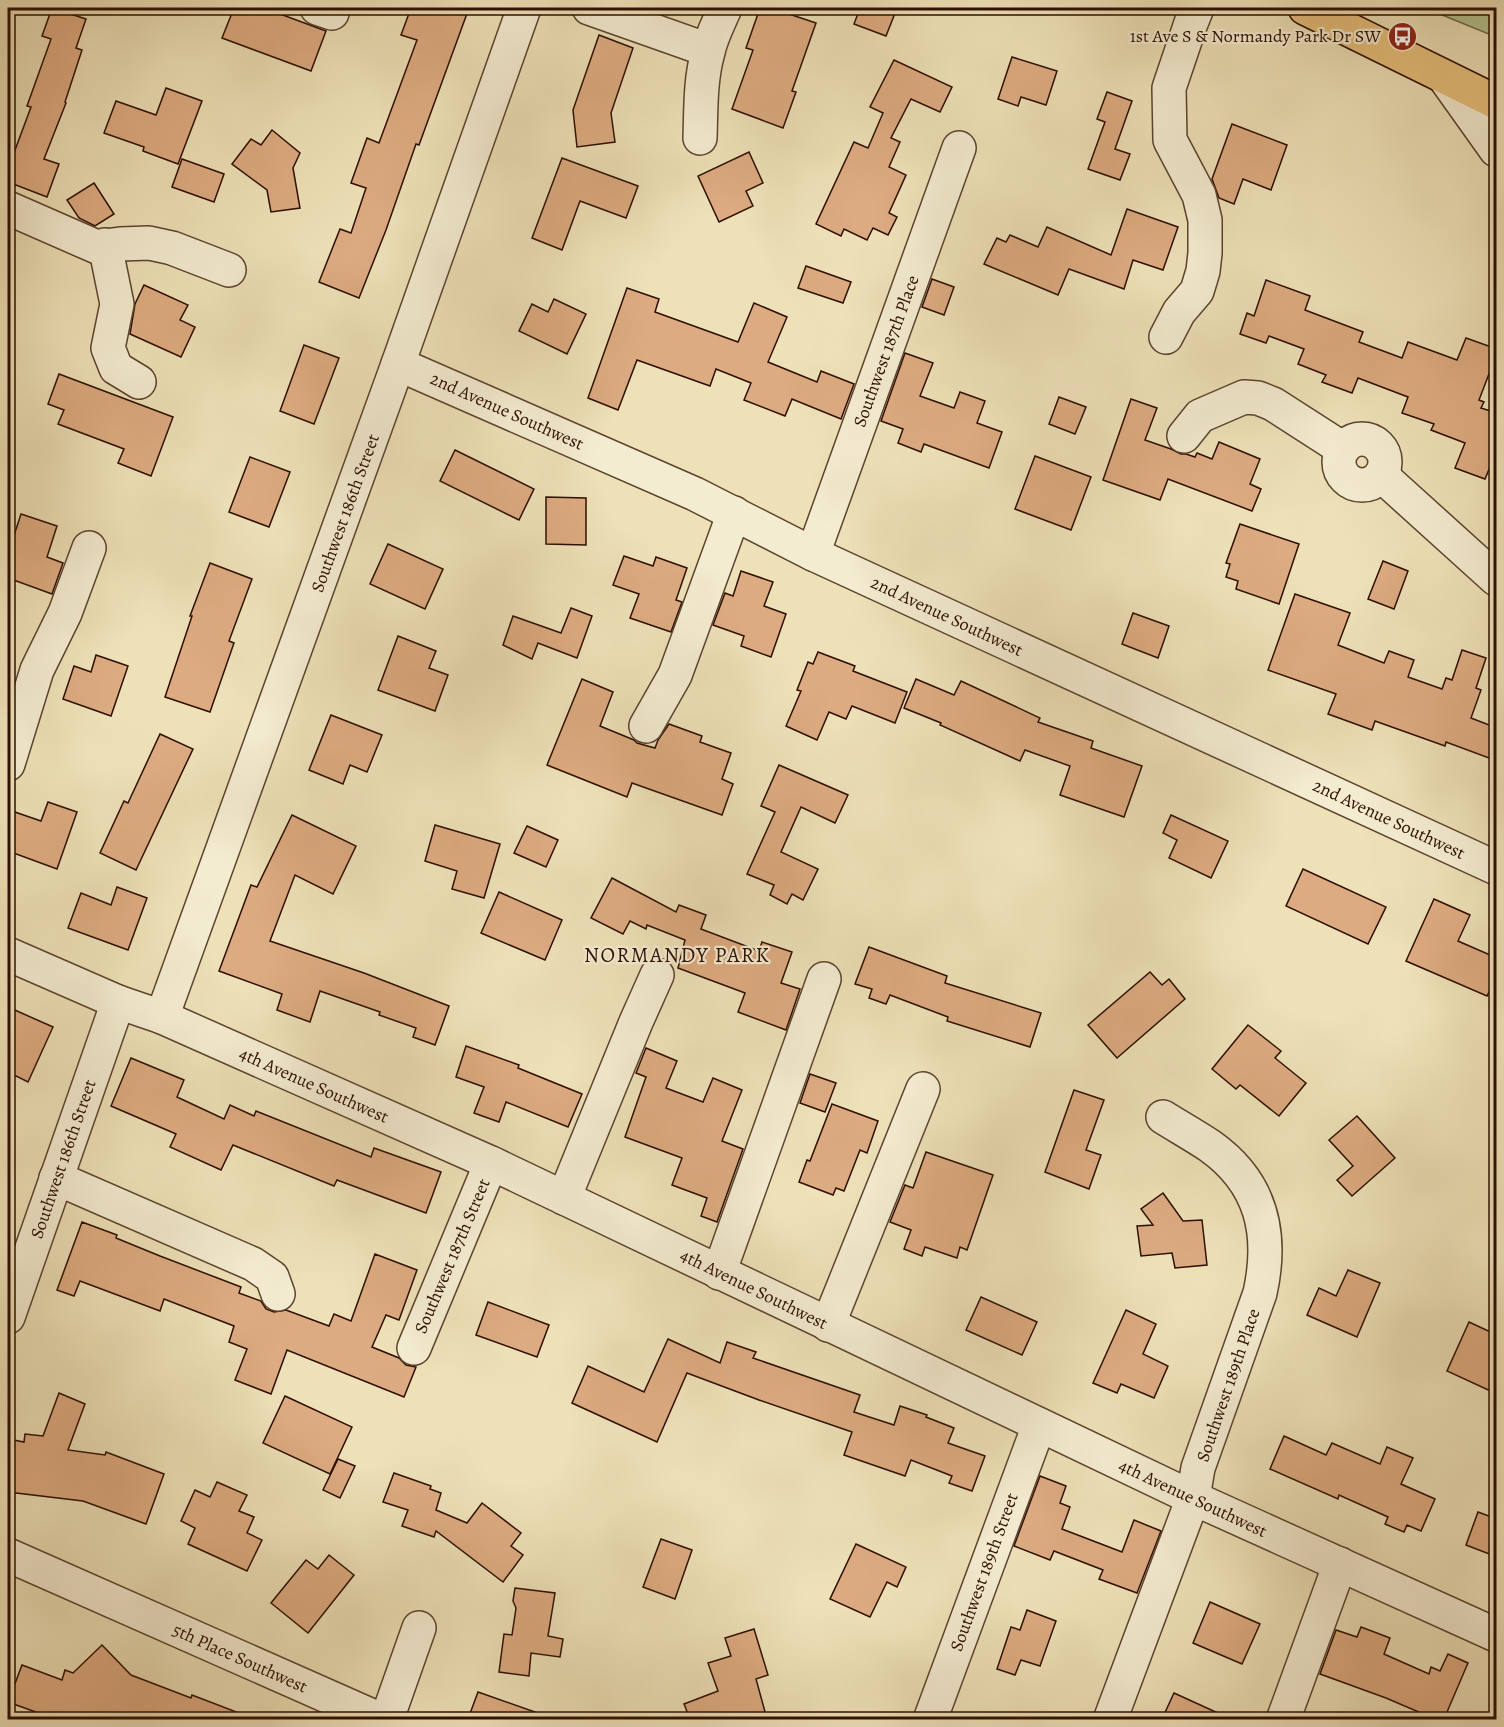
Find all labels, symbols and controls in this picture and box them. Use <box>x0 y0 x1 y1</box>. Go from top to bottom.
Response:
bus stop icon: 1st Ave S & Normandy Park Dr SW <box>1386 20 1418 52</box>
place label: 1st Ave S & Normandy Park Dr SW <box>1130 24 1381 48</box>
street label: Southwest 187th Place <box>847 272 925 430</box>
street label: 2nd Avenue Southwest <box>427 366 588 456</box>
street label: Southwest 186th Street <box>305 430 385 596</box>
street label: 2nd Avenue Southwest <box>867 570 1027 662</box>
street label: 2nd Avenue Southwest <box>1309 773 1469 865</box>
district label: NORMANDY PARK <box>584 941 770 969</box>
street label: 4th Avenue Southwest <box>236 1041 393 1129</box>
street label: Southwest 186th Street <box>24 1076 102 1242</box>
street label: Southwest 187th Street <box>408 1175 496 1337</box>
street label: 4th Avenue Southwest <box>676 1243 832 1335</box>
street label: Southwest 189th Place <box>1191 1305 1265 1465</box>
street label: 4th Avenue Southwest <box>1115 1453 1271 1543</box>
street label: Southwest 189th Street <box>944 1489 1024 1654</box>
street label: 5th Place Southwest <box>169 1617 311 1699</box>

